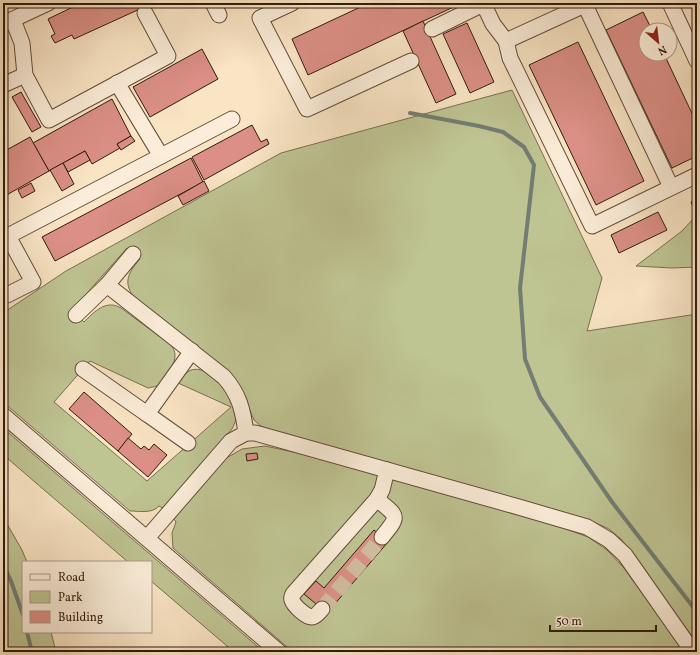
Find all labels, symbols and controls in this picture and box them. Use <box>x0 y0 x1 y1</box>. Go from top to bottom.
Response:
north arrow <box>638 22 678 62</box>
text: N <box>655 41 669 58</box>
legend <box>22 561 152 633</box>
text: Road <box>58 570 85 586</box>
text: Park <box>58 590 83 606</box>
scale bar <box>550 607 656 633</box>
text: Building <box>58 610 103 626</box>
text: 50 m <box>556 614 582 630</box>

